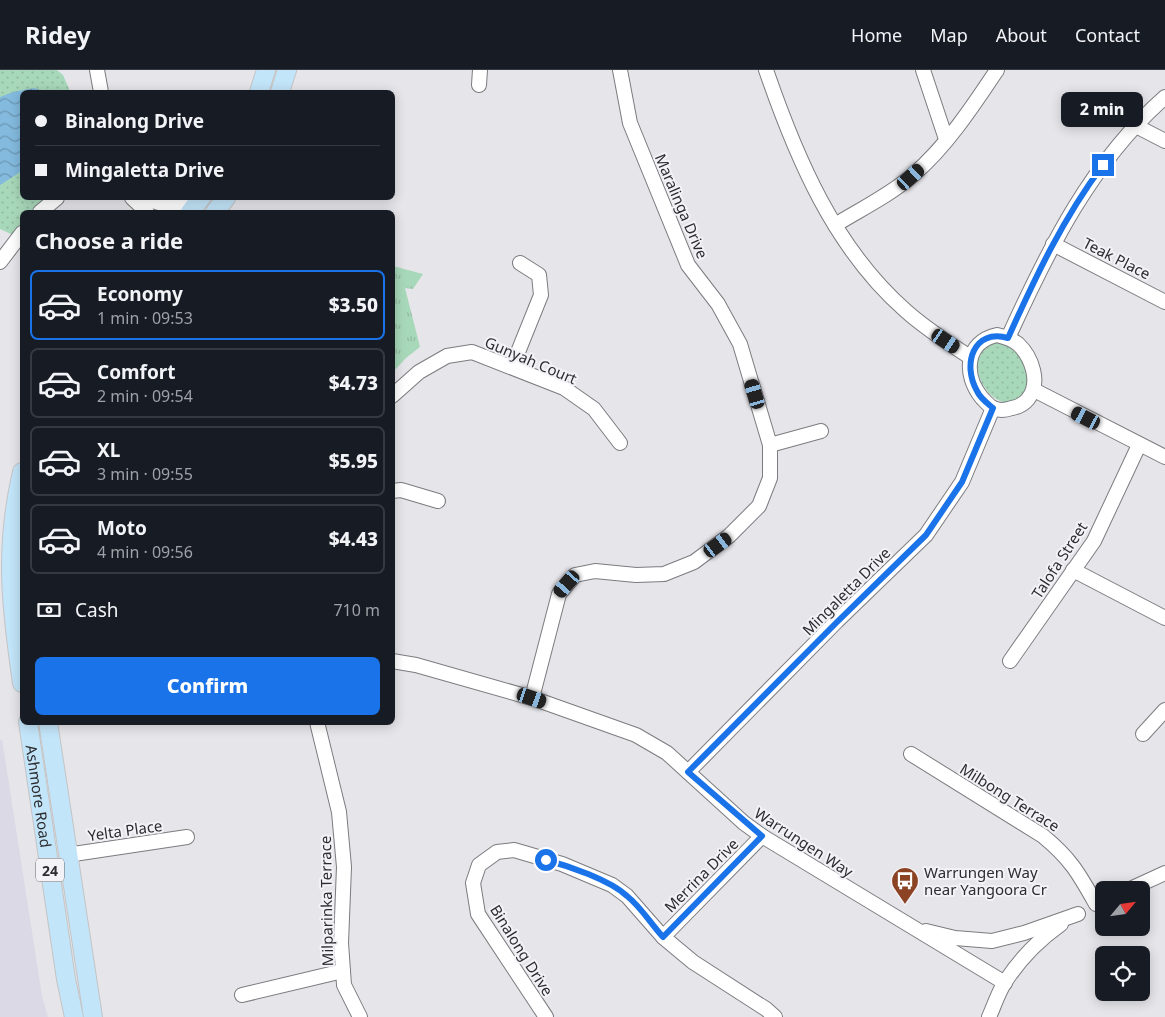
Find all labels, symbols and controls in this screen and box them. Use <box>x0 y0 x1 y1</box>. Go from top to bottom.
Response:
text: Ridey <box>25 18 91 51</box>
text: Home <box>851 23 902 47</box>
text: Map <box>930 23 968 47</box>
text: About <box>996 23 1047 47</box>
text: Contact <box>1075 23 1140 47</box>
callout: 2 min <box>1062 92 1144 128</box>
text: 2 min <box>1080 98 1124 120</box>
text: Binalong Drive <box>65 108 204 134</box>
street label: Maralinga Drive <box>651 151 713 261</box>
route end <box>1092 154 1114 176</box>
text: Mingaletta Drive <box>65 157 224 183</box>
car <box>894 161 927 193</box>
text: Choose a ride <box>35 225 183 255</box>
street label: Teak Place <box>1080 232 1154 284</box>
text: Economy <box>97 281 183 307</box>
icon: car <box>37 283 82 328</box>
text: $3.50 <box>329 292 378 318</box>
text: 1 min · 09:53 <box>97 307 193 329</box>
car <box>929 326 962 356</box>
street label: Gunyah Court <box>482 332 581 389</box>
text: Comfort <box>97 359 176 385</box>
icon: car <box>37 361 82 406</box>
text: $4.73 <box>329 370 378 396</box>
car <box>743 377 766 411</box>
text: 2 min · 09:54 <box>97 385 193 407</box>
car <box>1069 405 1102 431</box>
text: XL <box>97 437 120 463</box>
icon: car <box>37 439 82 484</box>
text: $5.95 <box>329 448 378 474</box>
text: 3 min · 09:55 <box>97 463 193 485</box>
text: Moto <box>97 515 147 541</box>
icon: car <box>37 517 82 562</box>
street label: Talofa Street <box>1027 517 1092 602</box>
text: $4.43 <box>329 526 378 552</box>
car <box>701 530 734 560</box>
text: 4 min · 09:56 <box>97 541 193 563</box>
street label: Mingaletta Drive <box>798 543 894 639</box>
car <box>551 568 582 600</box>
icon: cash <box>35 596 63 624</box>
text: Cash <box>75 597 119 623</box>
text: 710 m <box>333 599 380 621</box>
button: Confirm <box>35 657 380 715</box>
car <box>515 686 548 710</box>
street label: Ashmore Road <box>22 744 56 849</box>
street label: Milbong Terrace <box>956 758 1064 836</box>
street label: Warrungen Way <box>751 803 857 882</box>
street label: Yelta Place <box>87 815 163 845</box>
street label: Merrina Drive <box>660 834 742 916</box>
street label: Milparinka Terrace <box>315 836 337 966</box>
route start <box>535 849 557 871</box>
road number: 24 <box>36 858 64 882</box>
place label: Warrungen Way near Yangoora Cr <box>924 862 1047 899</box>
bus stop icon: Warrungen Way near Yangoora Cr <box>890 866 920 905</box>
north arrow <box>1095 881 1150 936</box>
map controls <box>1095 881 1150 1001</box>
street label: Binalong Drive <box>486 901 558 999</box>
button: locate <box>1095 946 1150 1001</box>

